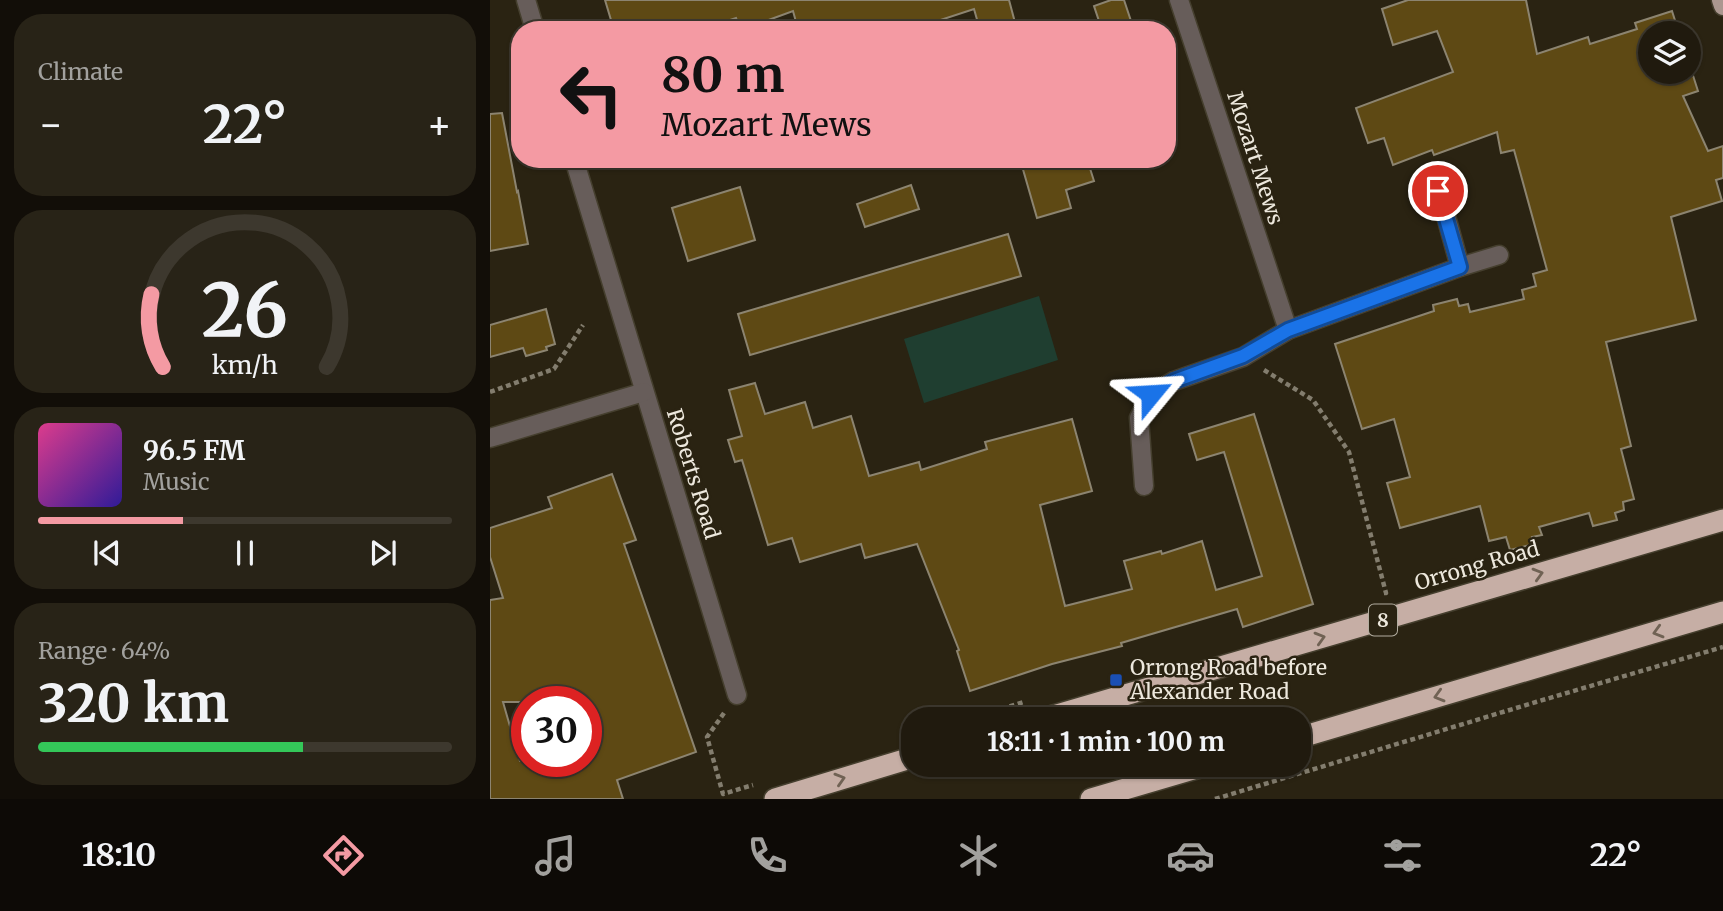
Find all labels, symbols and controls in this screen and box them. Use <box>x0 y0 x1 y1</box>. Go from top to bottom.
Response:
map controls <box>1638 21 1701 84</box>
button: layers <box>1638 21 1701 84</box>
text: 80 m <box>661 44 784 105</box>
icon: left <box>546 49 637 140</box>
text: Climate <box>38 57 123 86</box>
street label: Mozart Mews <box>1221 88 1290 228</box>
text: 22° <box>203 92 287 157</box>
text: − <box>38 101 63 148</box>
text: + <box>427 101 452 148</box>
text: Mozart Mews <box>661 105 872 145</box>
pin <box>1408 161 1468 221</box>
icon: arrive <box>1419 172 1457 210</box>
text: 26 <box>202 266 288 358</box>
text: km/h <box>212 349 278 381</box>
position arrow <box>1114 357 1188 431</box>
street label: Roberts Road <box>661 405 726 543</box>
text: 96.5 FM <box>143 434 245 467</box>
text: Music <box>143 467 210 496</box>
icon: previous <box>88 534 126 572</box>
icon: pause <box>226 534 264 572</box>
icon: next <box>364 534 402 572</box>
street label: Orrong Road <box>1412 535 1543 596</box>
one-way arrow <box>1532 568 1544 582</box>
road number: 8 <box>1369 604 1397 636</box>
one-way arrow <box>1652 623 1664 638</box>
one-way arrow <box>1313 632 1325 646</box>
text: Range · 64% <box>38 636 170 665</box>
place label: Orrong Road before Alexander Road <box>1129 654 1327 705</box>
text: 320 km <box>38 671 229 736</box>
marker: Orrong Road before Alexander Road <box>1108 672 1124 688</box>
speed limit sign: 30 <box>511 686 602 777</box>
one-way arrow <box>1434 688 1446 703</box>
text: 18:11 · 1 min · 100 m <box>987 725 1225 758</box>
one-way arrow <box>833 773 846 787</box>
icon: directions <box>319 831 368 880</box>
icon: music <box>531 831 580 880</box>
icon: phone <box>743 831 792 880</box>
icon: climate <box>954 831 1003 880</box>
icon: car <box>1166 831 1215 880</box>
icon: filters <box>1378 831 1427 880</box>
text: 18:10 <box>81 835 156 875</box>
text: 22° <box>1590 835 1642 875</box>

